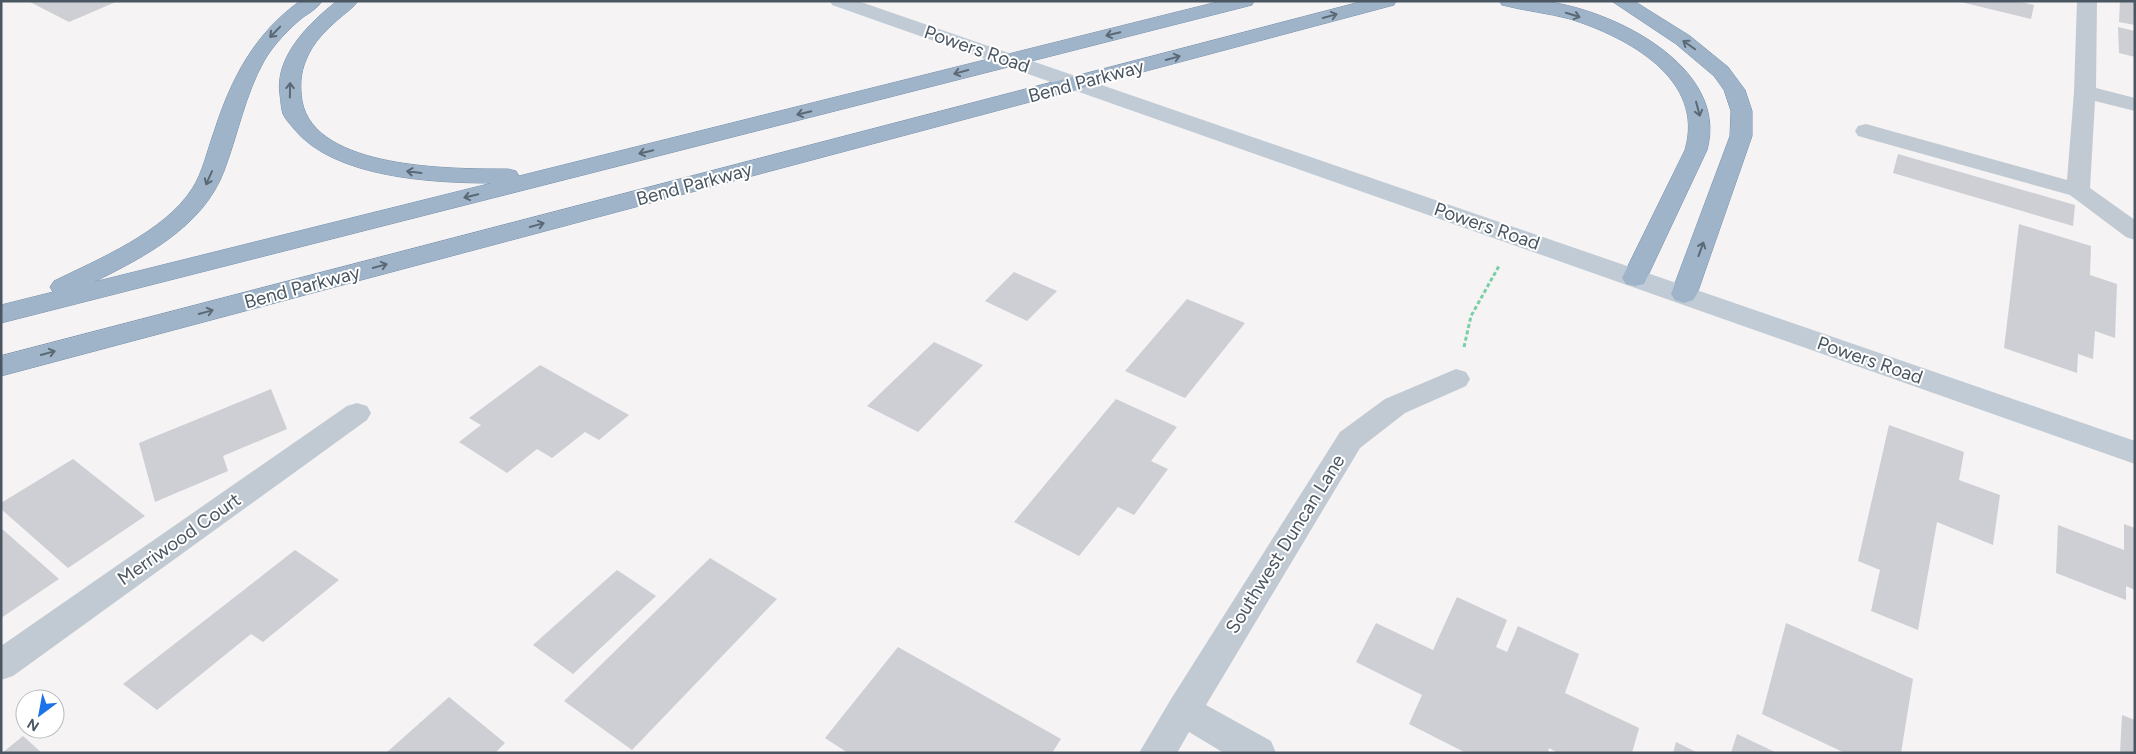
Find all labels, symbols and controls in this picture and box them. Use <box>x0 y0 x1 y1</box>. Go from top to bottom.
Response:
one-way arrow <box>1565 10 1581 20</box>
one-way arrow <box>1321 11 1337 20</box>
street label: Powers Road <box>921 20 1033 78</box>
one-way arrow <box>269 26 281 38</box>
one-way arrow <box>1105 30 1121 39</box>
one-way arrow <box>1682 40 1696 50</box>
one-way arrow <box>1164 53 1180 62</box>
street label: Bend Parkway <box>1026 55 1146 107</box>
one-way arrow <box>953 68 969 77</box>
one-way arrow <box>285 82 295 98</box>
one-way arrow <box>1693 101 1703 117</box>
one-way arrow <box>796 108 812 118</box>
one-way arrow <box>638 148 654 157</box>
street label: Bend Parkway <box>634 158 754 210</box>
one-way arrow <box>406 167 422 177</box>
one-way arrow <box>203 170 213 185</box>
one-way arrow <box>464 192 480 201</box>
street label: Powers Road <box>1431 197 1543 255</box>
one-way arrow <box>528 220 544 229</box>
one-way arrow <box>1697 241 1706 257</box>
street label: Bend Parkway <box>242 261 362 313</box>
one-way arrow <box>371 261 387 271</box>
one-way arrow <box>197 307 213 316</box>
street label: Powers Road <box>1814 331 1926 389</box>
one-way arrow <box>40 348 56 358</box>
street label: Southwest Duncan Lane <box>1220 450 1350 638</box>
street label: Merriwood Court <box>113 488 245 590</box>
north arrow <box>15 689 65 739</box>
text: N <box>24 715 42 735</box>

